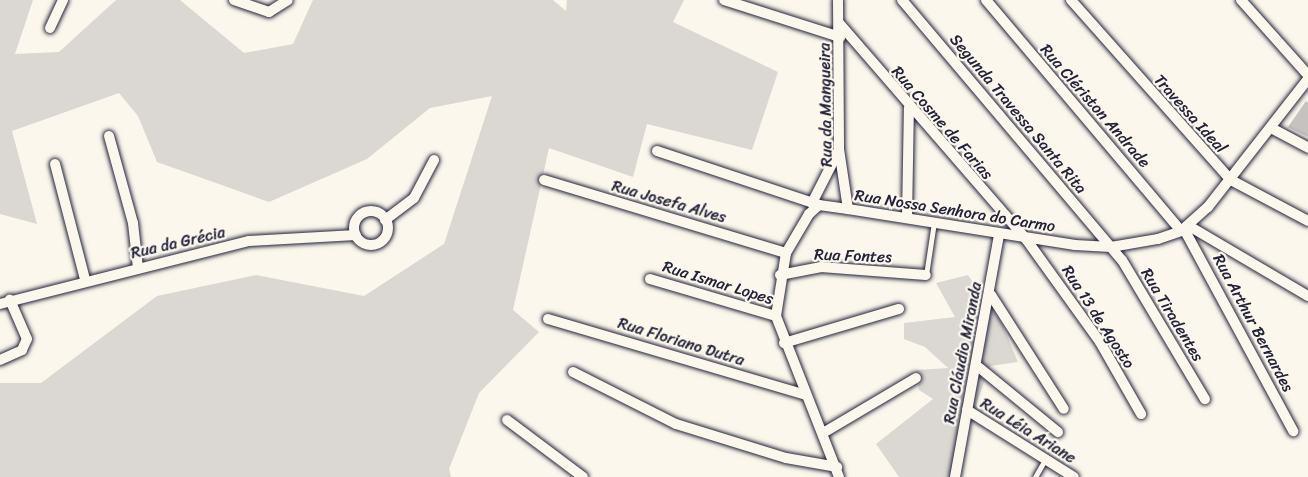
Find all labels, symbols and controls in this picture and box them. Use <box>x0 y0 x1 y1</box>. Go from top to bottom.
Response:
street label: Segunda Travessa Santa Rita <box>945 30 1091 198</box>
street label: Rua Clériston Andrade <box>1036 40 1154 172</box>
street label: Rua da Mangueira <box>815 43 837 167</box>
street label: Rua Cosme de Farias <box>887 62 997 184</box>
street label: Travessa Ideal <box>1150 71 1230 157</box>
street label: Rua Josefa Alves <box>610 176 728 228</box>
street label: Rua Nossa Senhora do Carmo <box>853 186 1057 236</box>
street label: Rua da Grécia <box>129 223 227 263</box>
street label: Rua Fontes <box>814 245 892 267</box>
street label: Rua Arthur Bernardes <box>1208 251 1298 395</box>
street label: Rua Ismar Lopes <box>660 257 776 309</box>
street label: Rua 13 de Agosto <box>1057 262 1139 372</box>
street label: Rua Tiradentes <box>1137 265 1207 365</box>
street label: Rua Cláudio Miranda <box>940 281 986 425</box>
street label: Rua Floriano Dutra <box>615 314 747 370</box>
street label: Rua Léia Ariane <box>977 394 1079 468</box>

